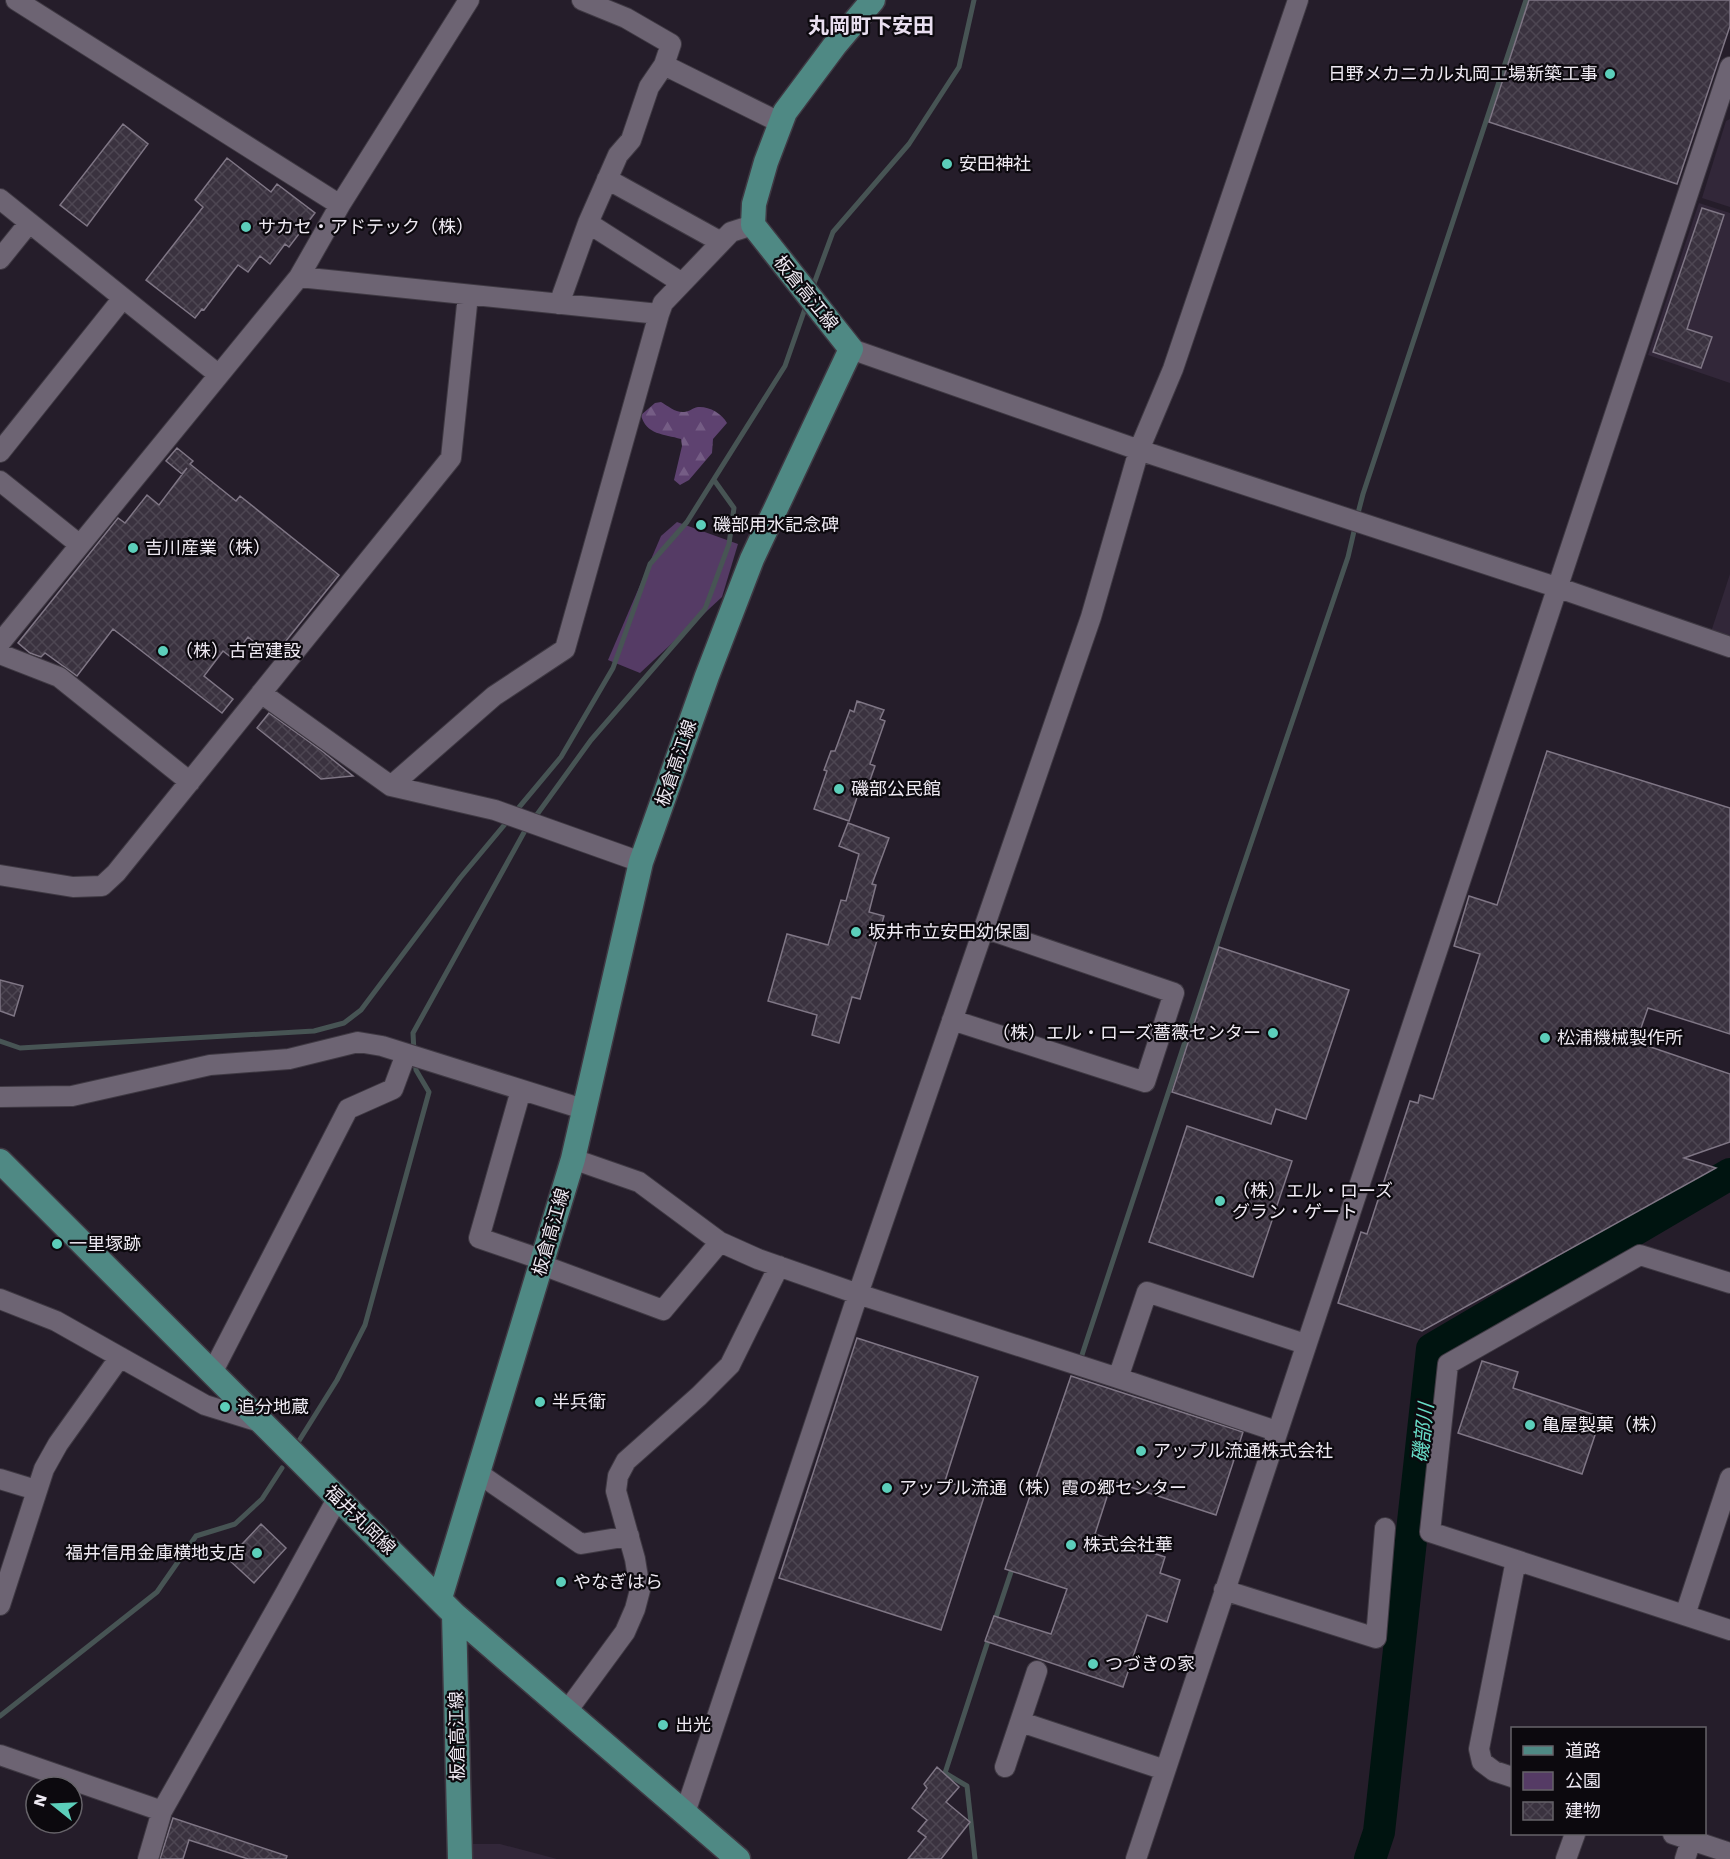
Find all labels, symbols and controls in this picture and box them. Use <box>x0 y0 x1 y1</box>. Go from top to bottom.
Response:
district label: 丸岡町下安田 <box>808 13 934 38</box>
place label: 日野メカニカル丸岡工場新築工事 <box>1328 63 1598 84</box>
marker: 日野メカニカル丸岡工場新築工事 <box>1603 67 1617 81</box>
place label: 安田神社 <box>959 153 1031 174</box>
marker: 安田神社 <box>940 157 954 171</box>
place label: サカセ・アドテック（株） <box>258 216 474 237</box>
marker: サカセ・アドテック（株） <box>239 220 253 234</box>
street label: 板倉高江線 <box>770 251 843 334</box>
place label: 磯部用水記念碑 <box>713 514 839 535</box>
marker: 磯部用水記念碑 <box>694 518 708 532</box>
place label: 吉川産業（株） <box>145 537 271 558</box>
marker: 吉川産業（株） <box>126 541 140 555</box>
place label: （株）古宮建設 <box>175 640 301 661</box>
marker: （株）古宮建設 <box>156 644 170 658</box>
street label: 板倉高江線 <box>651 717 700 809</box>
place label: 磯部公民館 <box>851 778 941 799</box>
marker: 磯部公民館 <box>832 782 846 796</box>
place label: 坂井市立安田幼保園 <box>868 921 1030 942</box>
marker: 坂井市立安田幼保園 <box>849 925 863 939</box>
place label: （株）エル・ローズ薔薇センター <box>992 1022 1261 1043</box>
marker: （株）エル・ローズ薔薇センター <box>1266 1026 1280 1040</box>
place label: 松浦機械製作所 <box>1557 1027 1683 1048</box>
marker: 松浦機械製作所 <box>1538 1031 1552 1045</box>
place label: （株）エル・ローズ グラン・ゲート <box>1232 1180 1393 1222</box>
street label: 板倉高江線 <box>528 1186 573 1278</box>
marker: （株）エル・ローズ グラン・ゲート <box>1213 1194 1227 1208</box>
place label: 一里塚跡 <box>69 1233 141 1254</box>
marker: 一里塚跡 <box>50 1237 64 1251</box>
place label: 半兵衛 <box>552 1391 606 1412</box>
marker: 半兵衛 <box>533 1395 547 1409</box>
place label: 追分地蔵 <box>237 1396 309 1417</box>
marker: 追分地蔵 <box>218 1400 232 1414</box>
water label: 磯部川 <box>1408 1400 1438 1464</box>
place label: 亀屋製菓（株） <box>1542 1414 1668 1435</box>
marker: 亀屋製菓（株） <box>1523 1418 1537 1432</box>
place label: アップル流通株式会社 <box>1153 1440 1333 1461</box>
marker: アップル流通株式会社 <box>1134 1444 1148 1458</box>
place label: アップル流通（株）霞の郷センター <box>899 1477 1187 1498</box>
street label: 福井丸岡線 <box>321 1481 400 1558</box>
marker: アップル流通（株）霞の郷センター <box>880 1481 894 1495</box>
place label: 株式会社華 <box>1083 1534 1173 1555</box>
marker: 株式会社華 <box>1064 1538 1078 1552</box>
place label: 福井信用金庫横地支店 <box>65 1542 245 1563</box>
marker: 福井信用金庫横地支店 <box>250 1546 264 1560</box>
place label: やなぎはら <box>573 1571 663 1592</box>
marker: やなぎはら <box>554 1575 568 1589</box>
place label: つづきの家 <box>1105 1653 1195 1674</box>
marker: つづきの家 <box>1086 1657 1100 1671</box>
street label: 板倉高江線 <box>445 1691 468 1781</box>
place label: 出光 <box>675 1714 711 1735</box>
marker: 出光 <box>656 1718 670 1732</box>
legend <box>1511 1727 1706 1835</box>
text: 道路 <box>1565 1740 1601 1761</box>
text: 公園 <box>1565 1770 1601 1791</box>
north arrow <box>24 1775 84 1835</box>
text: N <box>29 1792 51 1809</box>
text: 建物 <box>1565 1800 1601 1821</box>

